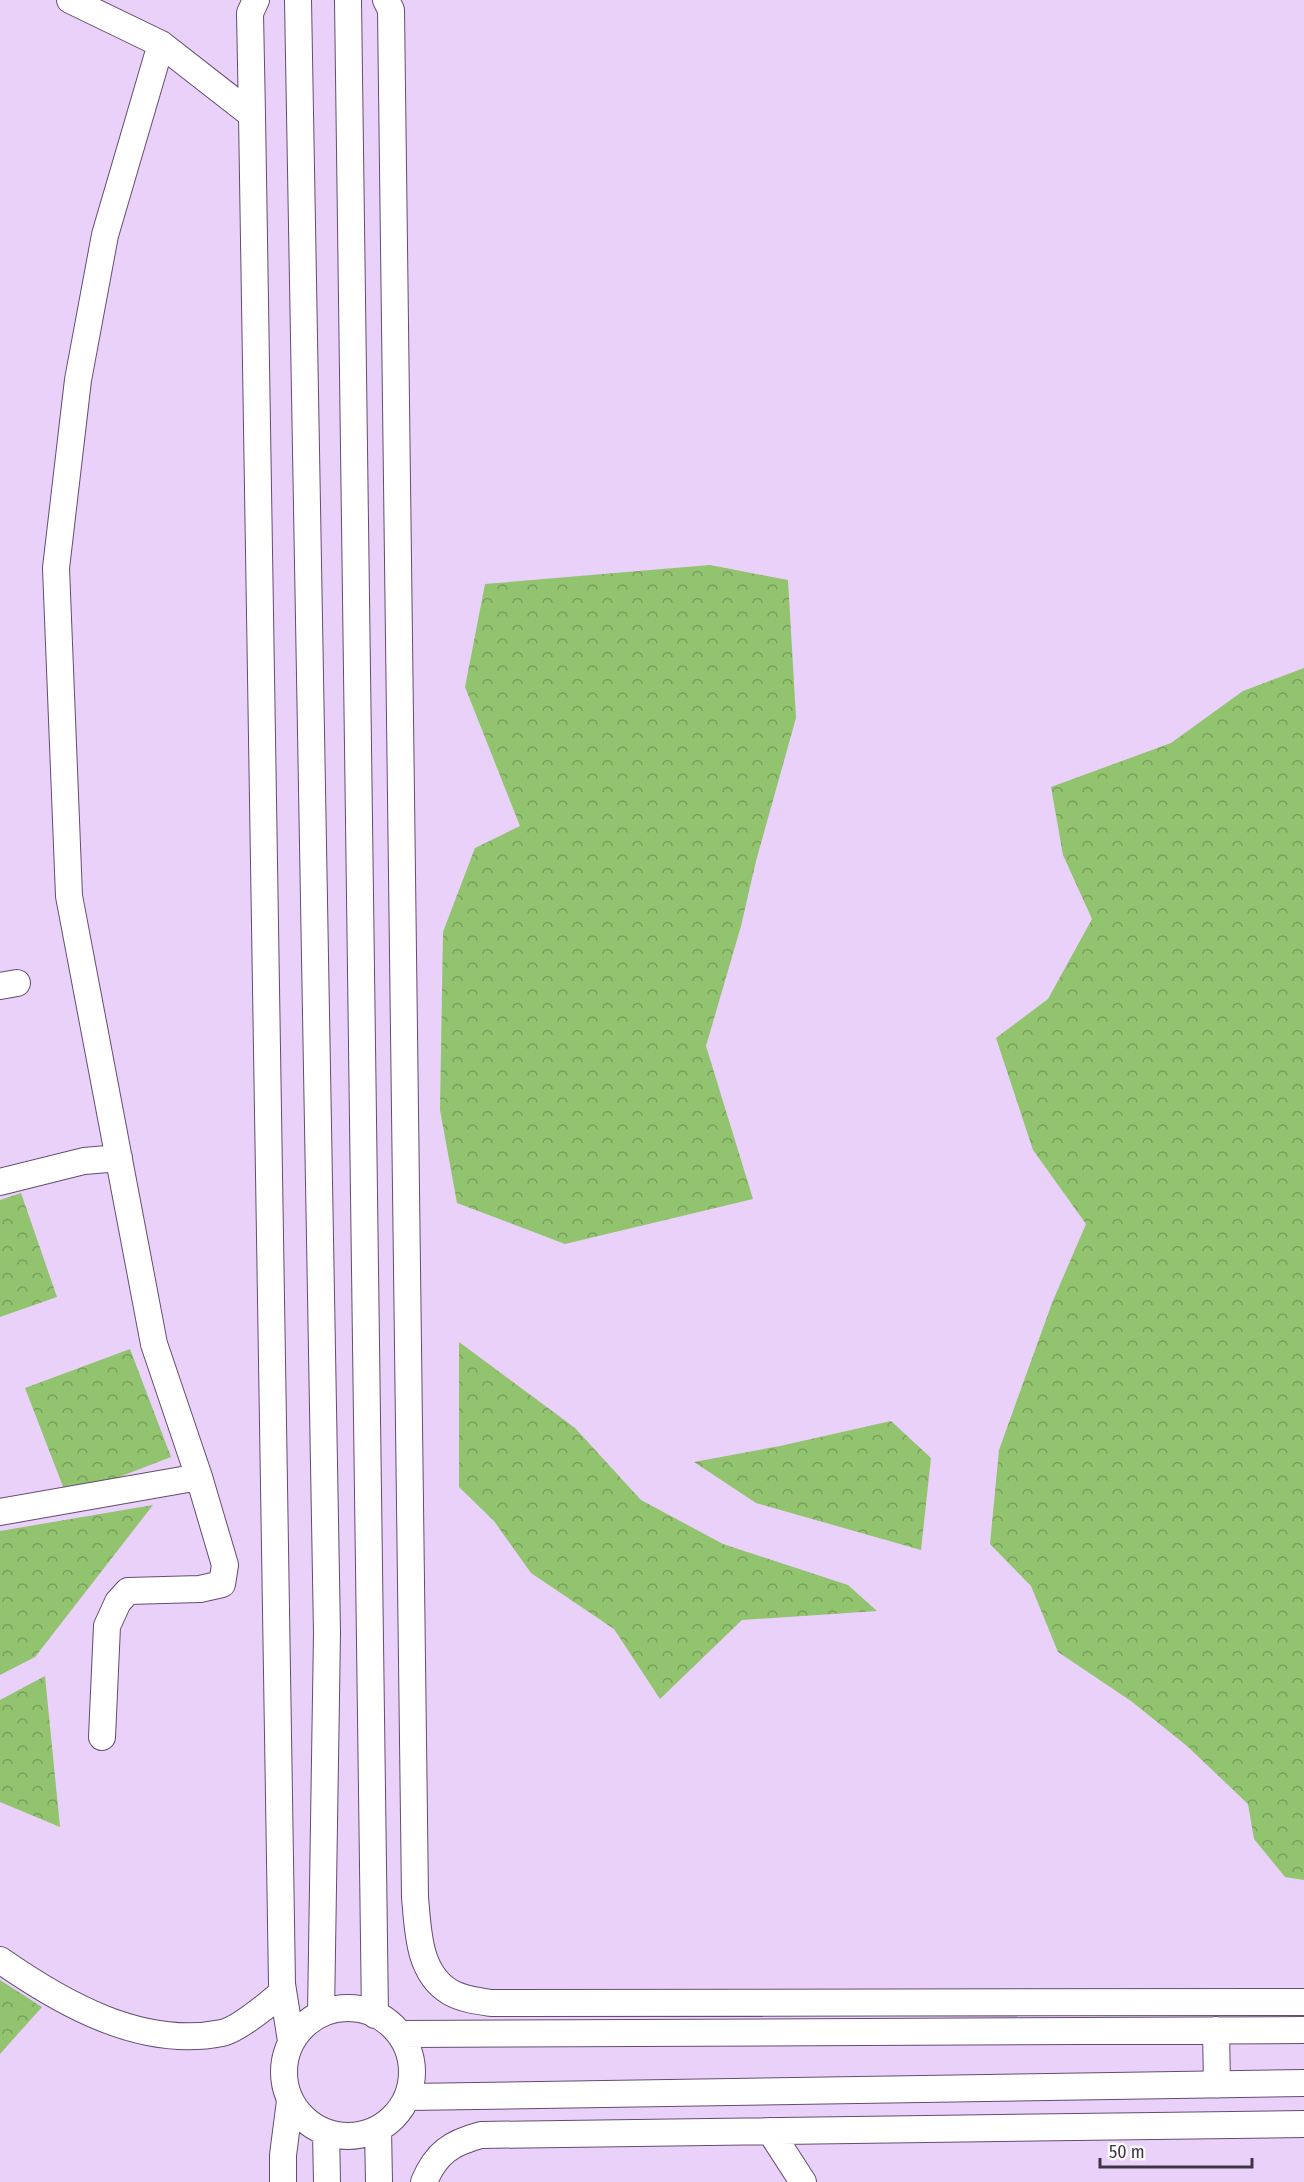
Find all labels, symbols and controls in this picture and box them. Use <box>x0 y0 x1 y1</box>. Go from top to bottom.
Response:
scale bar <box>1100 2131 1252 2169</box>
text: 50 m <box>1109 2141 1145 2163</box>

